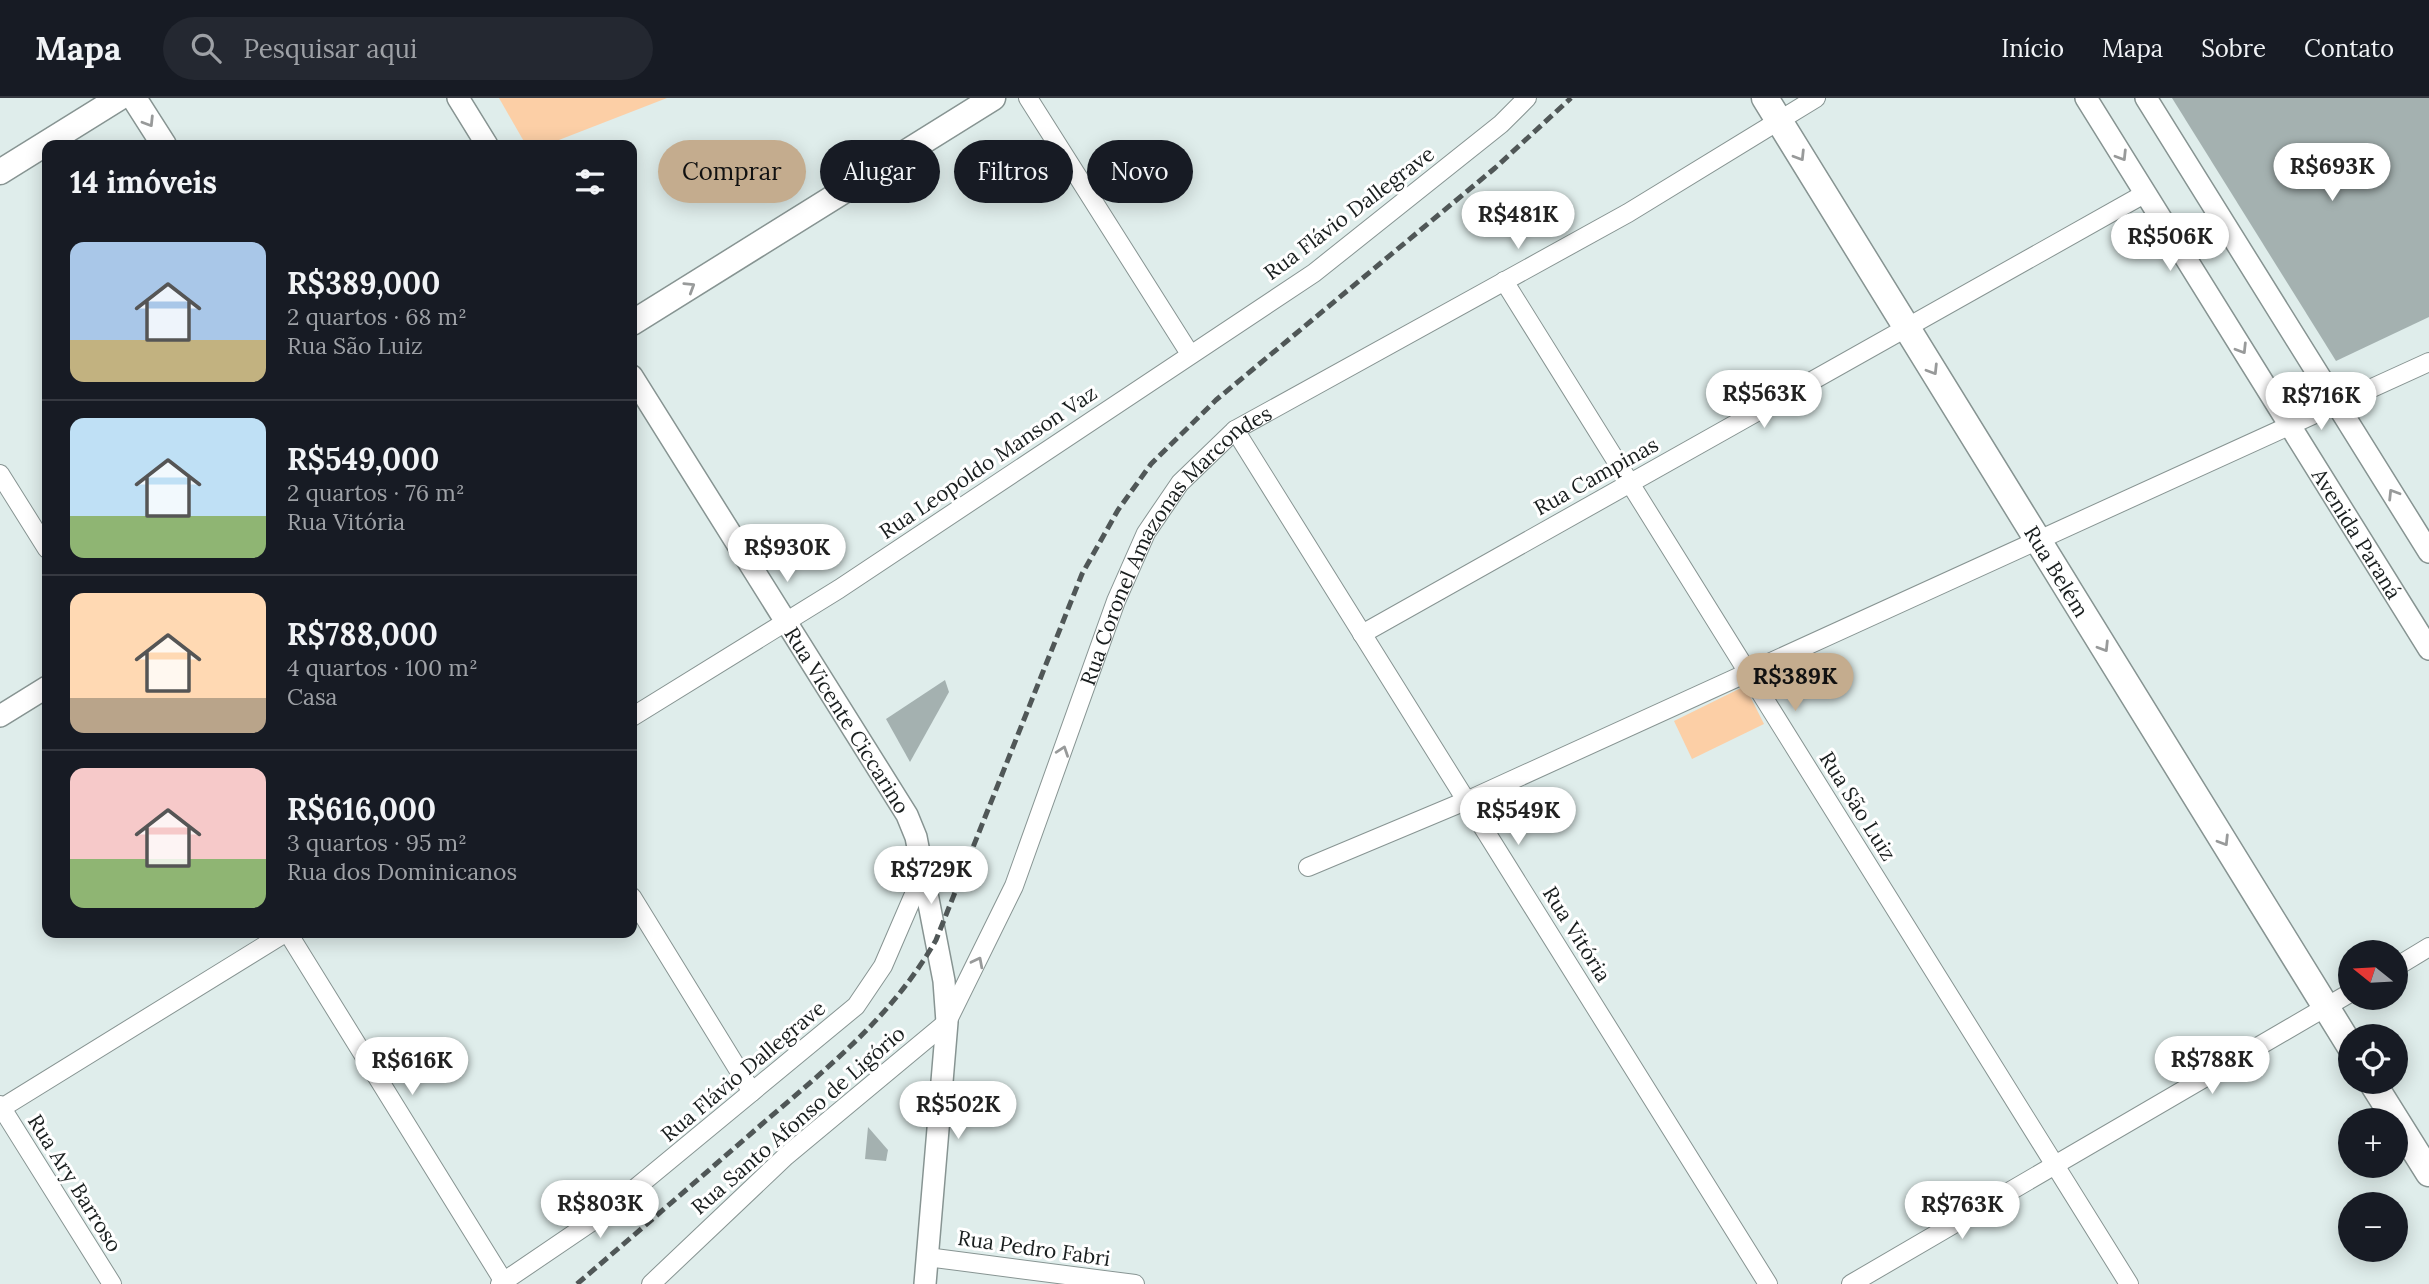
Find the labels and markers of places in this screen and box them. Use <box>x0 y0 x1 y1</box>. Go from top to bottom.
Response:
pin: R$693K <box>2275 144 2389 203</box>
pin: R$481K <box>1461 192 1575 251</box>
pin: R$506K <box>2113 214 2227 273</box>
pin: R$563K <box>1707 370 1821 430</box>
pin: R$716K <box>2264 372 2378 432</box>
pin: R$930K <box>730 524 844 584</box>
pin: R$389K <box>1738 654 1852 713</box>
pin: R$549K <box>1461 788 1575 847</box>
pin: R$729K <box>874 846 988 906</box>
pin: R$788K <box>2155 1037 2269 1096</box>
pin: R$616K <box>355 1038 469 1097</box>
pin: R$502K <box>901 1082 1015 1141</box>
pin: R$803K <box>543 1180 657 1240</box>
pin: R$763K <box>1905 1182 2019 1241</box>

